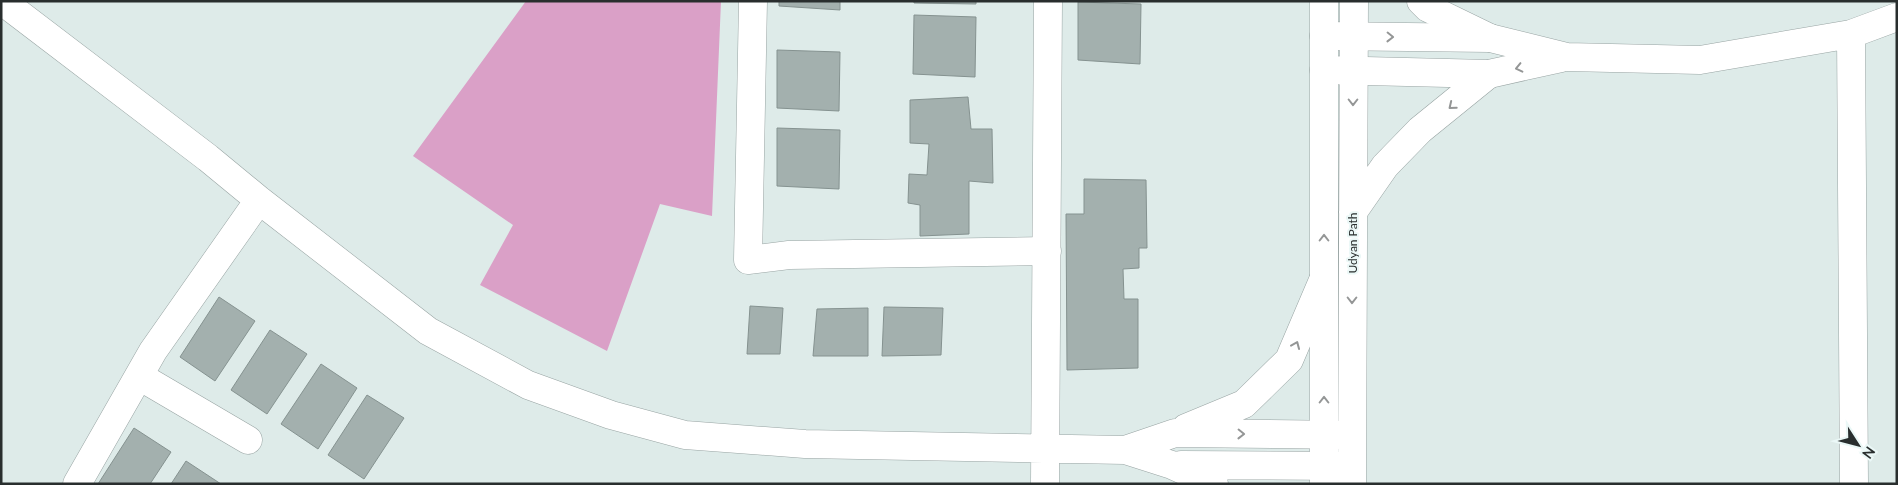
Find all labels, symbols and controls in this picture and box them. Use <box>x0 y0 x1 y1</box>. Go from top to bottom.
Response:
one-way arrow <box>1386 32 1394 42</box>
one-way arrow <box>1515 62 1524 73</box>
one-way arrow <box>1348 99 1358 107</box>
one-way arrow <box>1448 100 1457 109</box>
street label: Udyan Path <box>1345 212 1360 274</box>
one-way arrow <box>1319 233 1329 241</box>
one-way arrow <box>1347 296 1357 304</box>
one-way arrow <box>1289 341 1300 350</box>
one-way arrow <box>1319 396 1329 404</box>
north arrow <box>1833 420 1883 470</box>
one-way arrow <box>1238 429 1245 439</box>
text: N <box>1859 444 1879 462</box>

